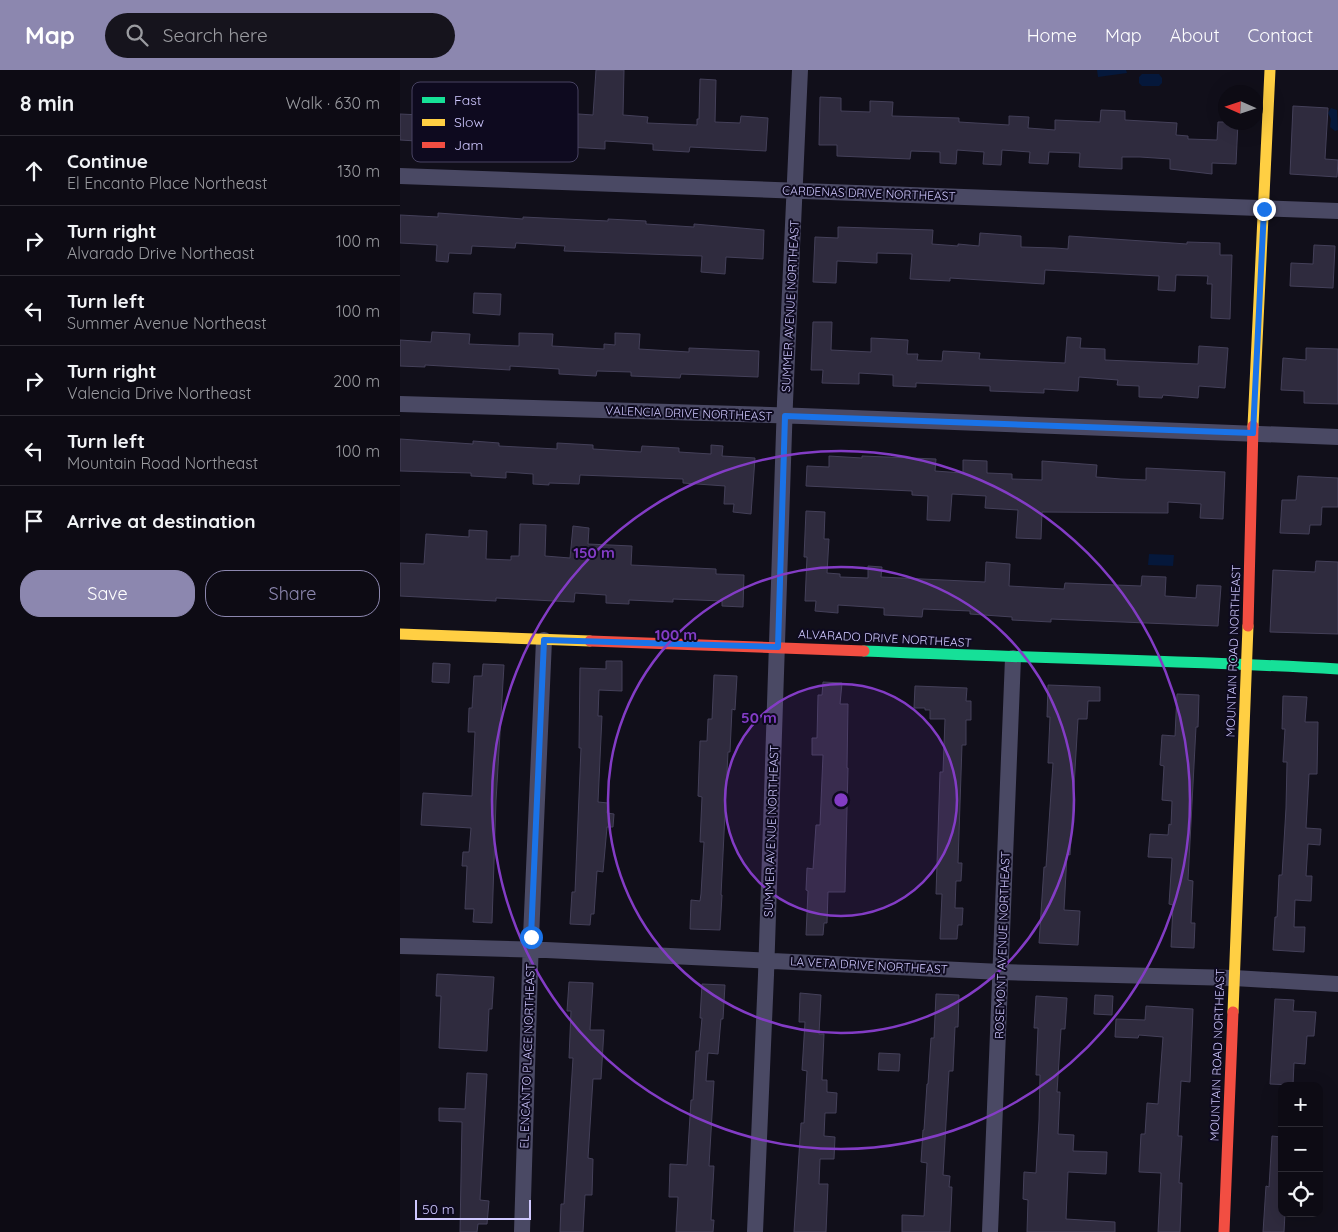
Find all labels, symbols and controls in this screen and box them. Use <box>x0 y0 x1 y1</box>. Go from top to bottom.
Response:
search box <box>105 13 455 58</box>
text: Map <box>25 20 75 50</box>
icon: search <box>123 21 151 49</box>
text: Search here <box>163 23 268 47</box>
text: Home <box>1027 24 1077 47</box>
text: Map <box>1105 24 1142 47</box>
text: About <box>1170 24 1220 47</box>
text: Contact <box>1248 24 1313 47</box>
legend <box>412 82 578 162</box>
north arrow <box>1218 85 1263 130</box>
text: 8 min <box>20 90 74 116</box>
text: Fast <box>454 91 482 109</box>
text: Walk · 630 m <box>285 93 380 113</box>
text: Slow <box>454 113 484 131</box>
text: Jam <box>454 136 483 154</box>
text: Continue <box>67 149 148 173</box>
icon: ahead <box>20 157 48 185</box>
text: 130 m <box>337 161 380 181</box>
text: El Encanto Place Northeast <box>67 173 267 193</box>
street label: CARDENAS DRIVE NORTHEAST <box>782 182 956 204</box>
route end <box>1253 198 1276 221</box>
text: Turn right <box>67 219 156 243</box>
street label: SUMMER AVENUE NORTHEAST <box>778 220 802 392</box>
icon: right <box>20 227 48 255</box>
text: 100 m <box>336 231 380 251</box>
text: Alvarado Drive Northeast <box>67 243 255 263</box>
text: Turn left <box>67 289 145 313</box>
icon: left <box>20 297 48 325</box>
text: 100 m <box>336 301 380 321</box>
text: Summer Avenue Northeast <box>67 313 267 333</box>
text: Turn right <box>67 359 156 383</box>
icon: right <box>20 367 48 395</box>
text: 200 m <box>333 371 380 391</box>
text: Valencia Drive Northeast <box>67 383 251 403</box>
street label: VALENCIA DRIVE NORTHEAST <box>605 403 773 423</box>
text: Turn left <box>67 429 145 453</box>
icon: left <box>20 437 48 465</box>
text: 100 m <box>336 441 380 461</box>
text: Mountain Road Northeast <box>67 453 258 473</box>
icon: arrive <box>20 507 48 535</box>
text: Arrive at destination <box>67 509 256 533</box>
text: 150 m <box>573 543 615 562</box>
street label: MOUNTAIN ROAD NORTHEAST <box>1222 564 1244 738</box>
button: Save <box>20 570 195 617</box>
button: Share <box>205 570 380 617</box>
text: 100 m <box>655 625 697 644</box>
street label: ALVARADO DRIVE NORTHEAST <box>798 626 972 650</box>
text: 50 m <box>741 708 777 727</box>
street label: SUMMER AVENUE NORTHEAST <box>760 745 782 917</box>
centre of rings <box>832 791 850 809</box>
street label: ROSEMONT AVENUE NORTHEAST <box>991 851 1013 1039</box>
route start <box>520 926 543 949</box>
street label: LA VETA DRIVE NORTHEAST <box>790 953 948 977</box>
street label: EL ENCANTO PLACE NORTHEAST <box>516 963 538 1149</box>
street label: MOUNTAIN ROAD NORTHEAST <box>1206 968 1228 1142</box>
map controls <box>1278 1082 1323 1217</box>
button: + <box>1278 1082 1323 1127</box>
button: − <box>1278 1127 1323 1172</box>
button: locate <box>1278 1172 1323 1217</box>
scale bar <box>415 1197 531 1220</box>
text: 50 m <box>422 1200 455 1218</box>

